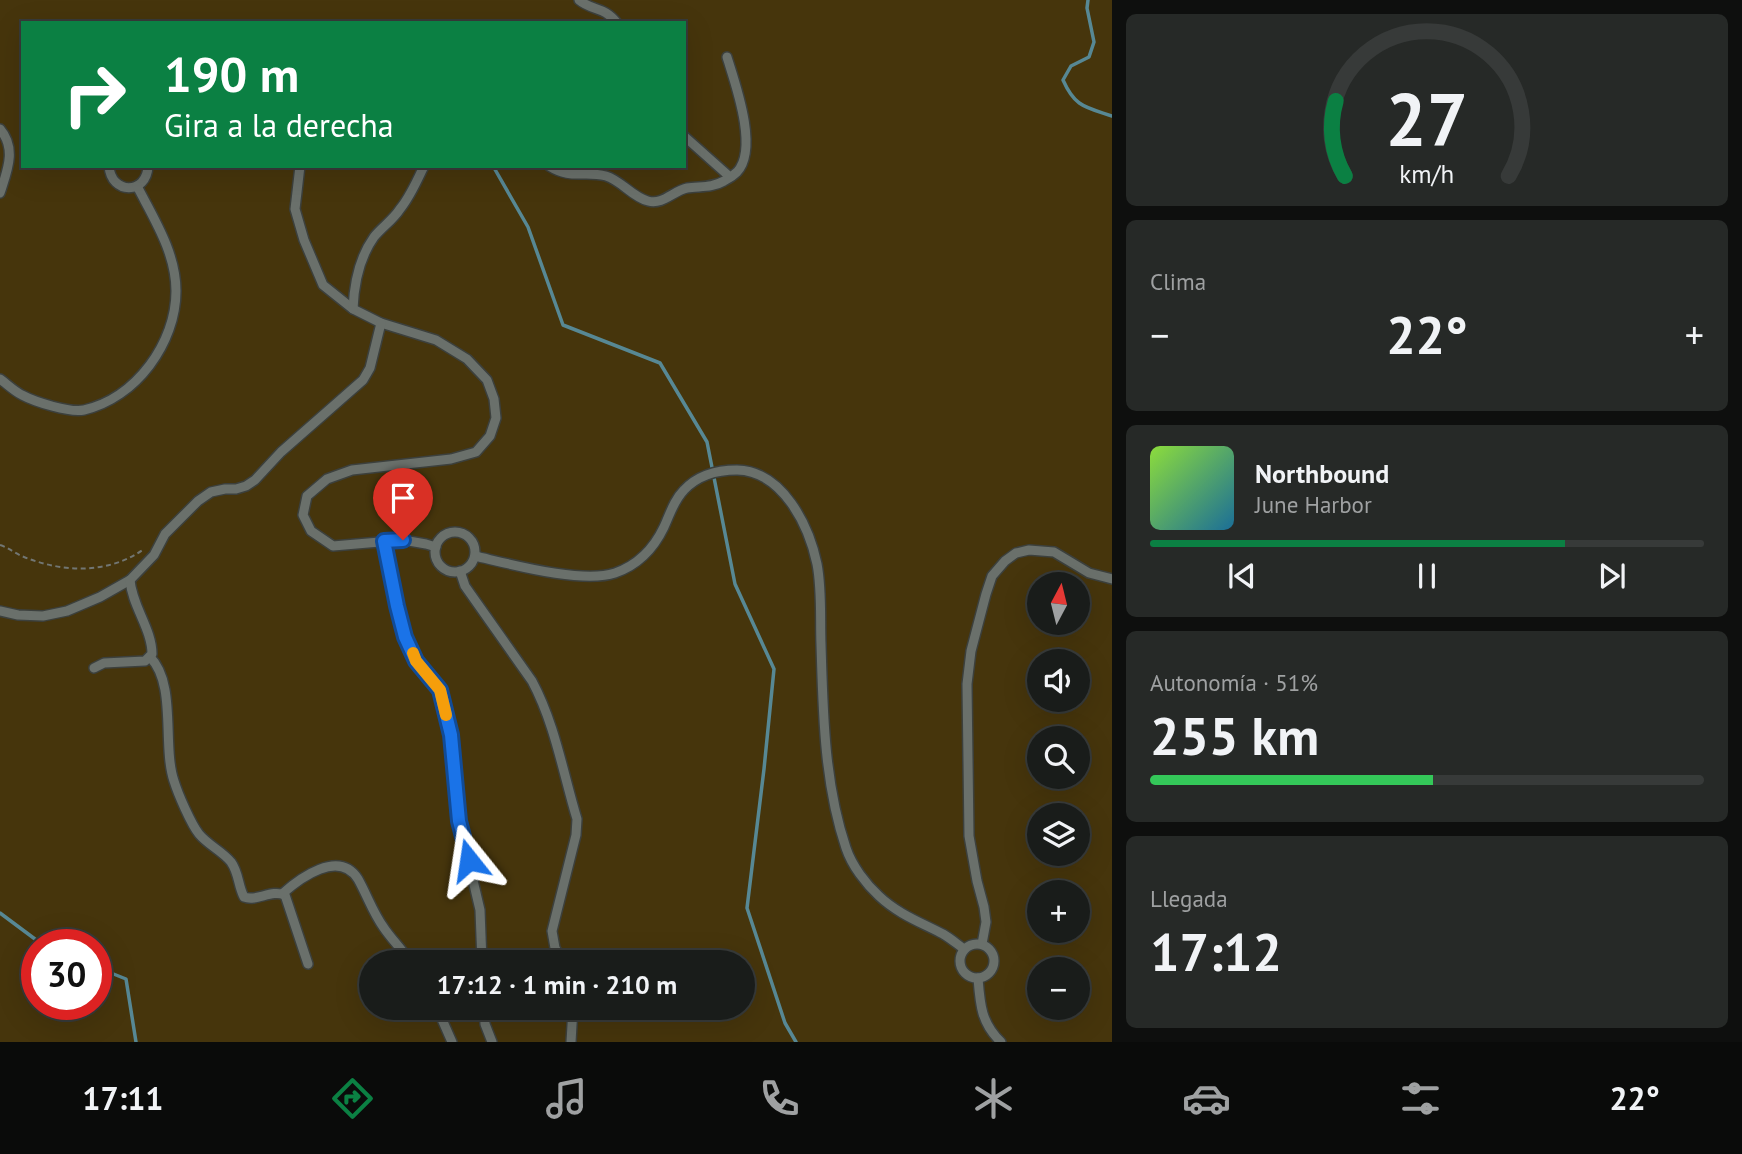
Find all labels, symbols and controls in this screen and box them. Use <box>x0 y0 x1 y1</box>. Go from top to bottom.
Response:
text: 190 m <box>164 42 299 106</box>
icon: right <box>49 49 140 140</box>
text: 27 <box>1386 72 1468 166</box>
text: Gira a la derecha <box>164 104 394 146</box>
text: km/h <box>1400 158 1454 190</box>
text: Clima <box>1150 267 1206 296</box>
text: 22° <box>1386 301 1468 368</box>
text: − <box>1150 310 1169 359</box>
text: + <box>1685 310 1704 359</box>
text: Northbound <box>1255 457 1389 490</box>
pin <box>373 468 433 540</box>
icon: arrive <box>384 479 422 517</box>
text: June Harbor <box>1255 490 1372 519</box>
icon: previous <box>1223 557 1261 595</box>
icon: pause <box>1408 557 1446 595</box>
icon: next <box>1593 557 1631 595</box>
north arrow <box>1027 572 1090 635</box>
map controls <box>1027 572 1090 1020</box>
button: sound <box>1027 649 1090 712</box>
text: Autonomía · 51% <box>1150 668 1318 697</box>
text: 255 km <box>1150 702 1319 769</box>
button: search <box>1027 726 1090 789</box>
button: layers <box>1027 803 1090 866</box>
position arrow <box>432 823 506 897</box>
button: + <box>1027 880 1090 943</box>
text: Llegada <box>1150 884 1228 913</box>
text: 17:12 <box>1150 918 1282 985</box>
speed limit sign: 30 <box>21 929 112 1020</box>
button: − <box>1027 957 1090 1020</box>
text: 17:12 · 1 min · 210 m <box>437 968 677 1001</box>
icon: directions <box>328 1074 377 1123</box>
icon: music <box>542 1074 591 1123</box>
icon: phone <box>755 1074 804 1123</box>
icon: climate <box>969 1074 1018 1123</box>
icon: car <box>1182 1074 1231 1123</box>
icon: filters <box>1396 1074 1445 1123</box>
text: 17:11 <box>82 1077 163 1119</box>
text: 22° <box>1609 1077 1660 1119</box>

